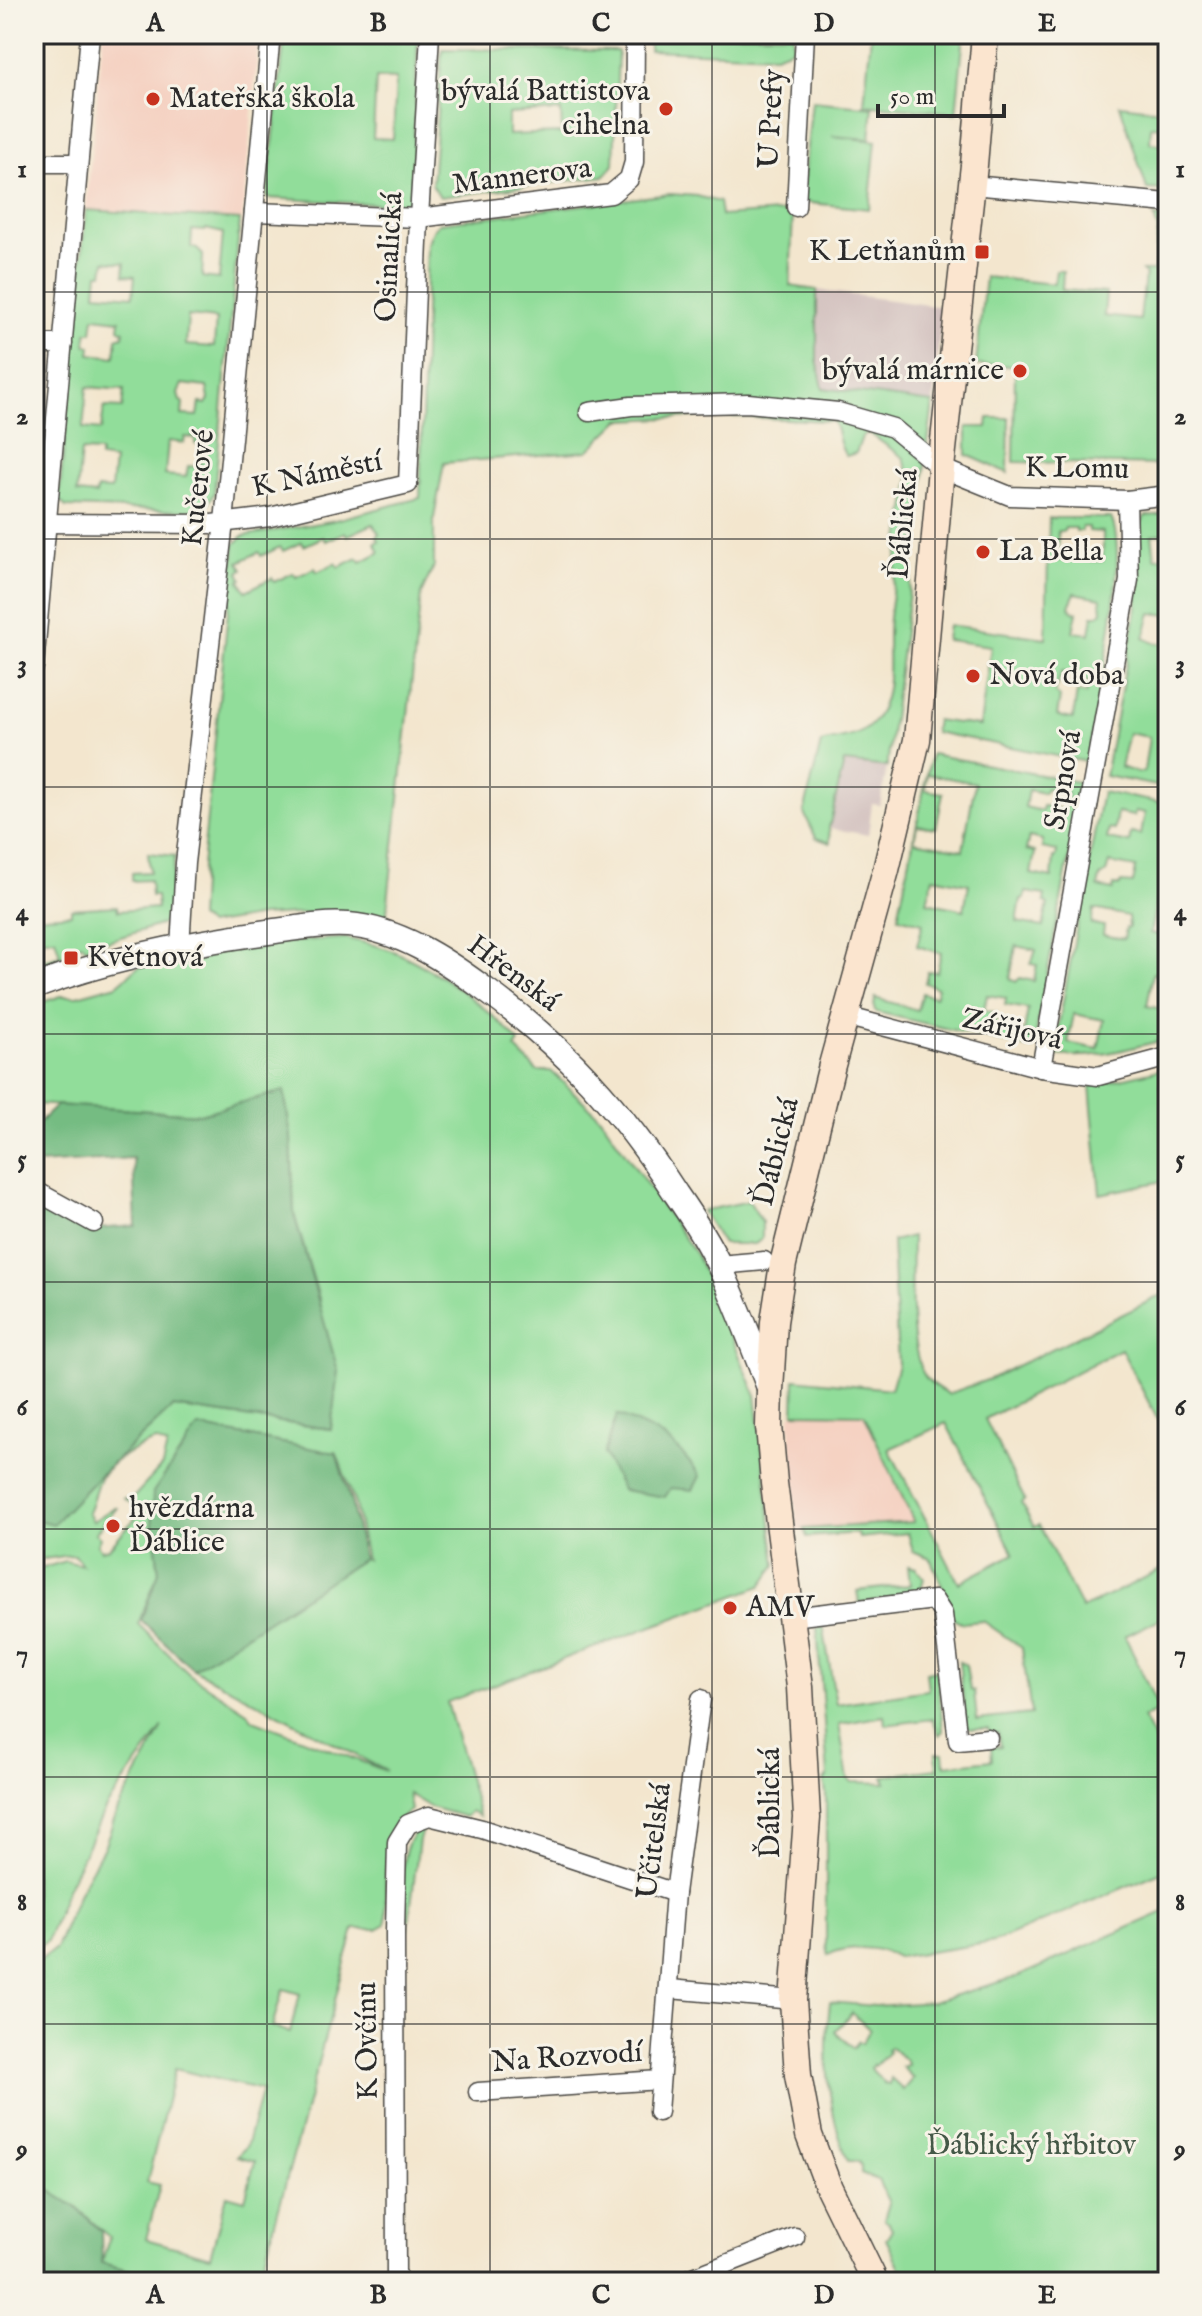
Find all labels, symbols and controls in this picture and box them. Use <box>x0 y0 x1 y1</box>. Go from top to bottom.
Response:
text: A <box>145 7 165 40</box>
text: B <box>369 7 387 40</box>
text: C <box>592 7 611 40</box>
text: D <box>814 7 835 40</box>
text: E <box>1038 7 1056 40</box>
street label: U Prefy <box>750 68 794 170</box>
scale bar <box>878 68 1004 118</box>
place label: bývalá Battistova cihelna <box>441 73 650 145</box>
place label: Mateřská škola <box>169 80 355 118</box>
text: 50 m <box>890 82 934 113</box>
marker: Mateřská škola <box>144 90 162 108</box>
marker: bývalá Battistova cihelna <box>657 100 675 118</box>
street label: Mannerova <box>450 150 594 204</box>
text: 1 <box>17 153 27 186</box>
text: 1 <box>1175 153 1185 186</box>
street label: Osinalická <box>368 191 412 323</box>
place label: K Letňanům <box>809 233 966 271</box>
marker: K Letňanům <box>973 243 991 261</box>
place label: bývalá márnice <box>822 352 1004 390</box>
marker: bývalá márnice <box>1011 362 1029 380</box>
text: 2 <box>16 400 28 433</box>
text: 2 <box>1174 400 1186 433</box>
street label: Kučerové <box>174 428 224 548</box>
street label: K Náměstí <box>248 442 387 507</box>
street label: K Lomu <box>1024 449 1130 489</box>
street label: Ďáblická <box>880 467 928 581</box>
place label: La Bella <box>999 533 1103 571</box>
marker: La Bella <box>974 543 992 561</box>
text: 3 <box>17 648 27 681</box>
text: 3 <box>1175 648 1185 681</box>
place label: Nová doba <box>989 657 1124 695</box>
marker: Nová doba <box>964 667 982 685</box>
street label: Srpnová <box>1037 727 1091 833</box>
text: 4 <box>16 896 30 929</box>
text: 4 <box>1174 896 1188 929</box>
street label: Hřenská <box>459 927 567 1021</box>
place label: Květnová <box>87 939 203 977</box>
marker: Květnová <box>62 949 80 967</box>
street label: Zářijová <box>958 1000 1066 1060</box>
street label: Ďáblická <box>745 1094 809 1210</box>
text: 5 <box>17 1143 27 1176</box>
text: 5 <box>1175 1143 1185 1176</box>
text: 6 <box>17 1391 29 1424</box>
text: 6 <box>1175 1391 1187 1424</box>
place label: hvězdárna Ďáblice <box>129 1490 254 1562</box>
marker: hvězdárna Ďáblice <box>104 1517 122 1535</box>
place label: AMV <box>745 1589 815 1627</box>
marker: AMV <box>721 1599 739 1617</box>
text: 7 <box>16 1638 28 1671</box>
text: 7 <box>1174 1638 1186 1671</box>
street label: Ďáblická <box>752 1747 790 1858</box>
street label: Učitelská <box>629 1780 681 1902</box>
text: 8 <box>17 1886 27 1919</box>
text: 8 <box>1175 1886 1185 1919</box>
street label: K Ovčínu <box>348 1981 388 2101</box>
street label: Na Rozvodí <box>491 2034 645 2082</box>
park label: Ďáblický hřbitov <box>926 2127 1136 2165</box>
text: 9 <box>15 2133 28 2166</box>
text: 9 <box>1173 2133 1186 2166</box>
text: A <box>145 2279 165 2312</box>
text: B <box>369 2279 387 2312</box>
text: C <box>592 2279 611 2312</box>
text: D <box>814 2279 835 2312</box>
text: E <box>1038 2279 1056 2312</box>

